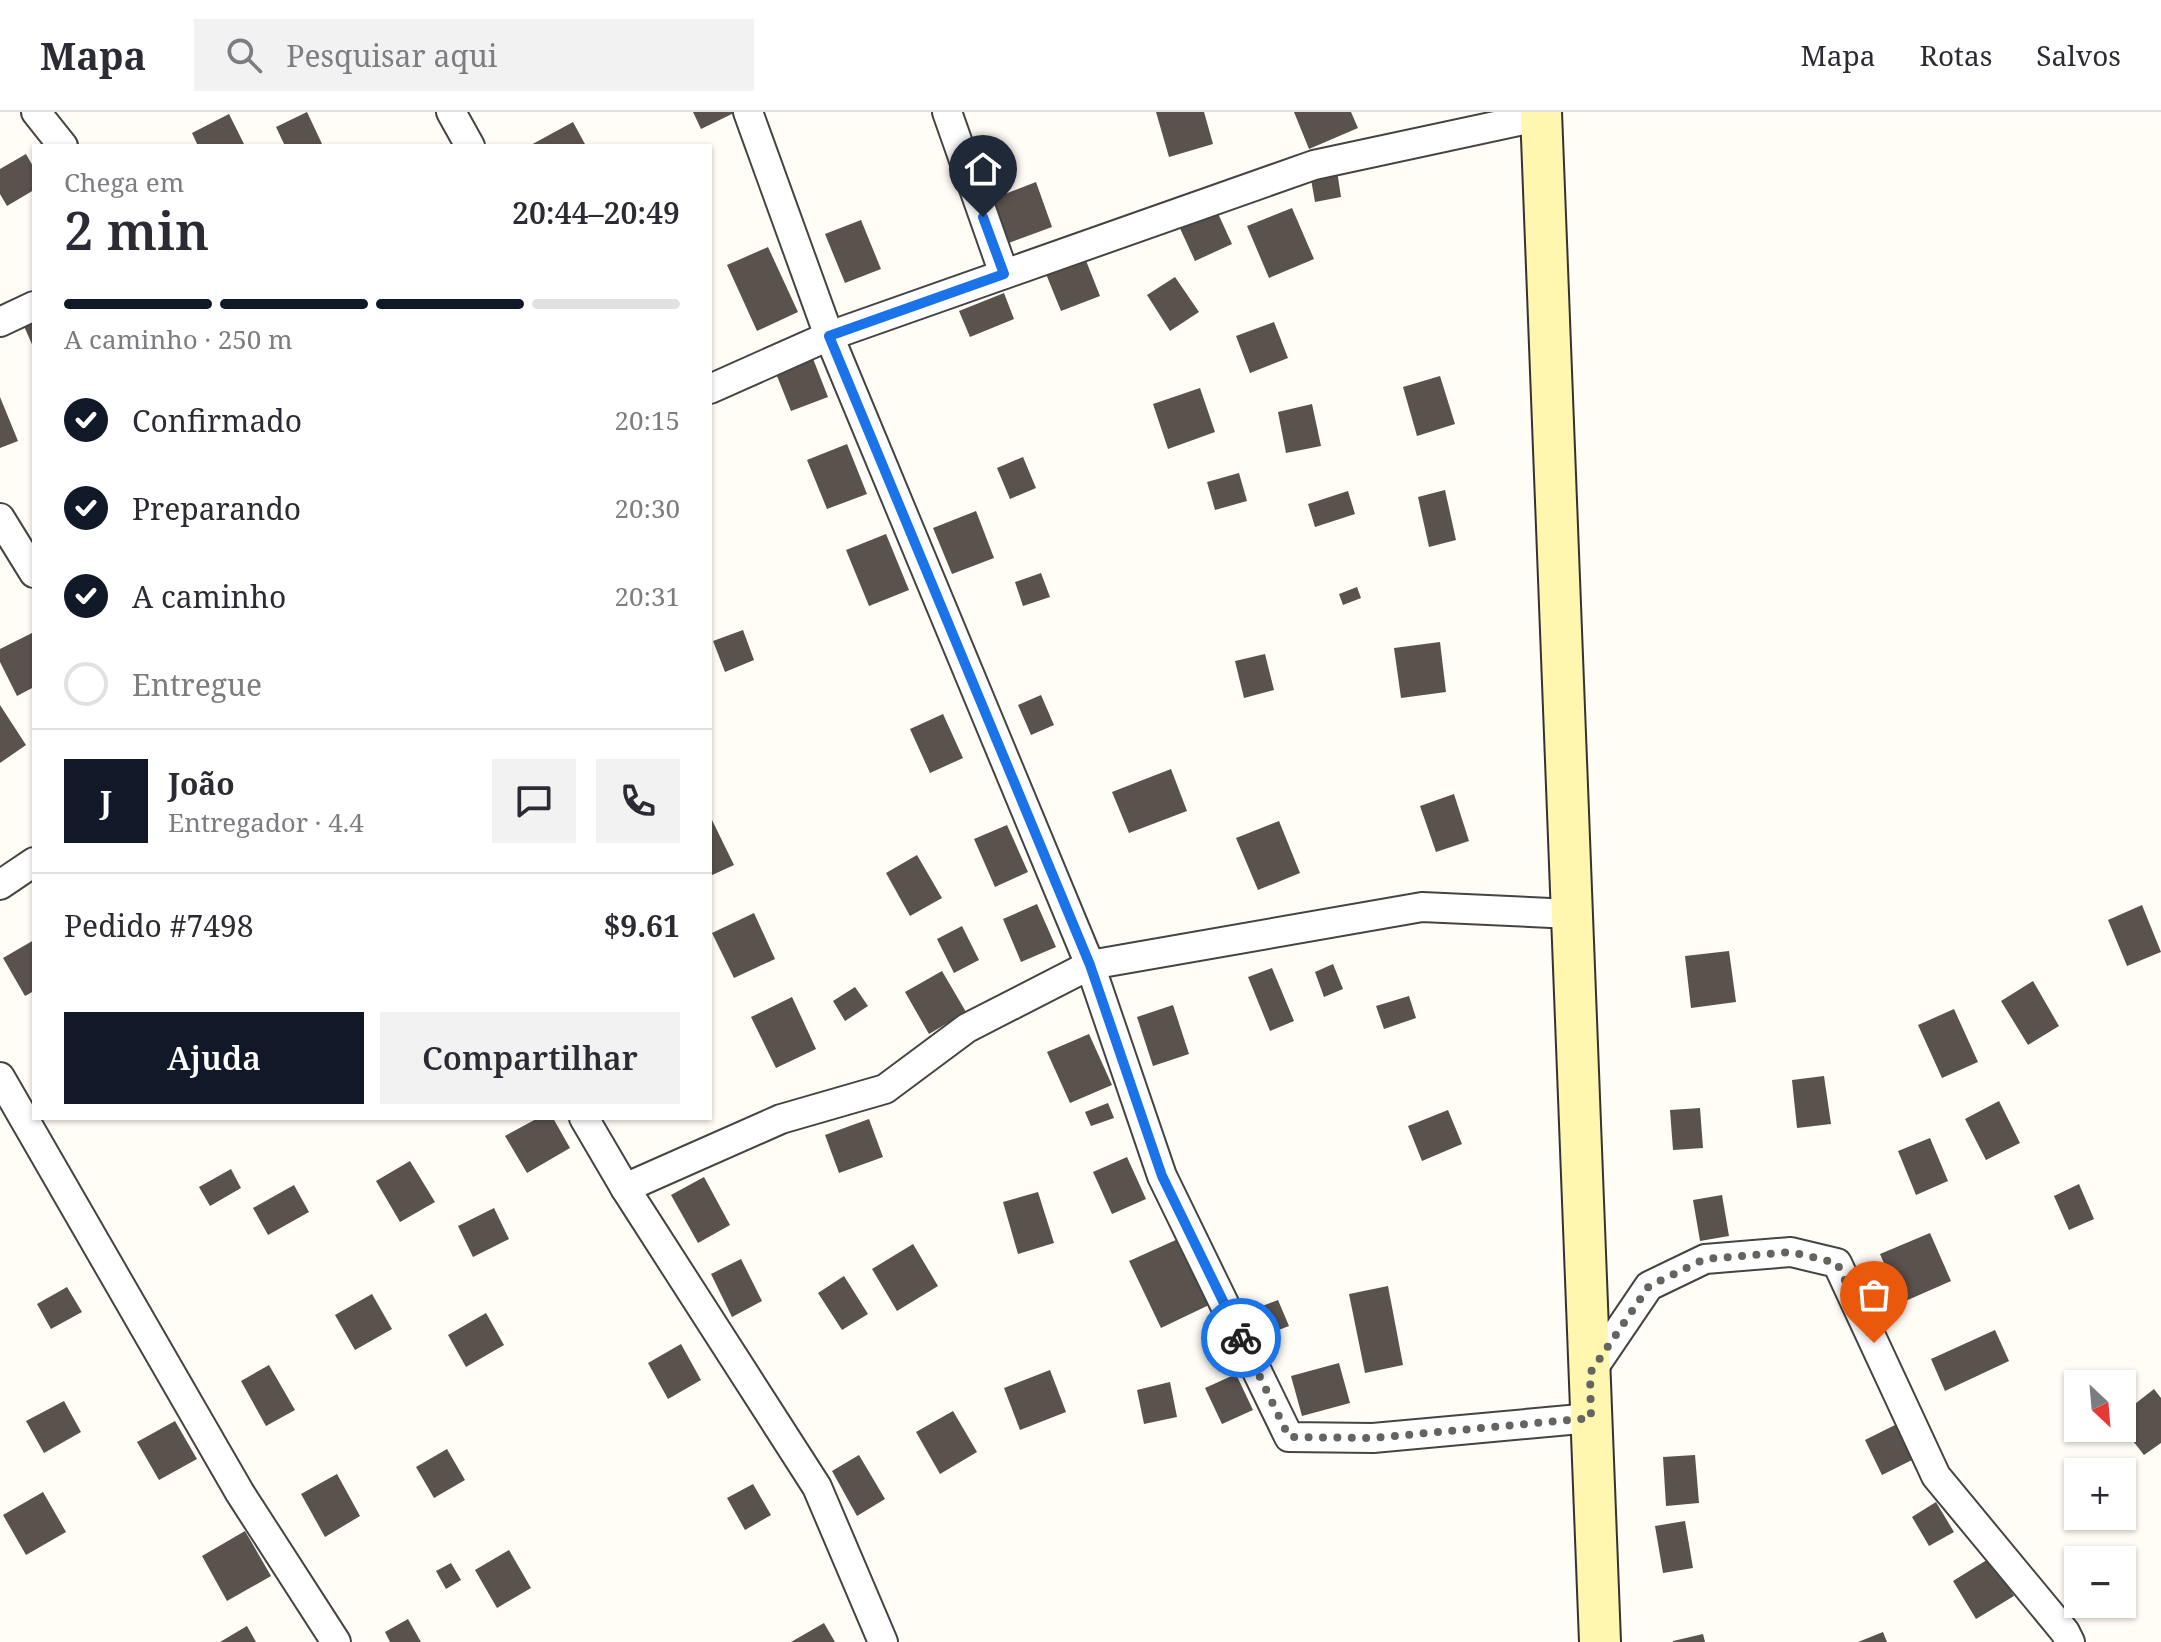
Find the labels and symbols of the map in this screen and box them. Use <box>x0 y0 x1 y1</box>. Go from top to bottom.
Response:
pin <box>949 135 1017 217</box>
pin <box>1840 1261 1908 1343</box>
courier <box>1201 1298 1281 1378</box>
north arrow <box>2064 1370 2136 1442</box>

